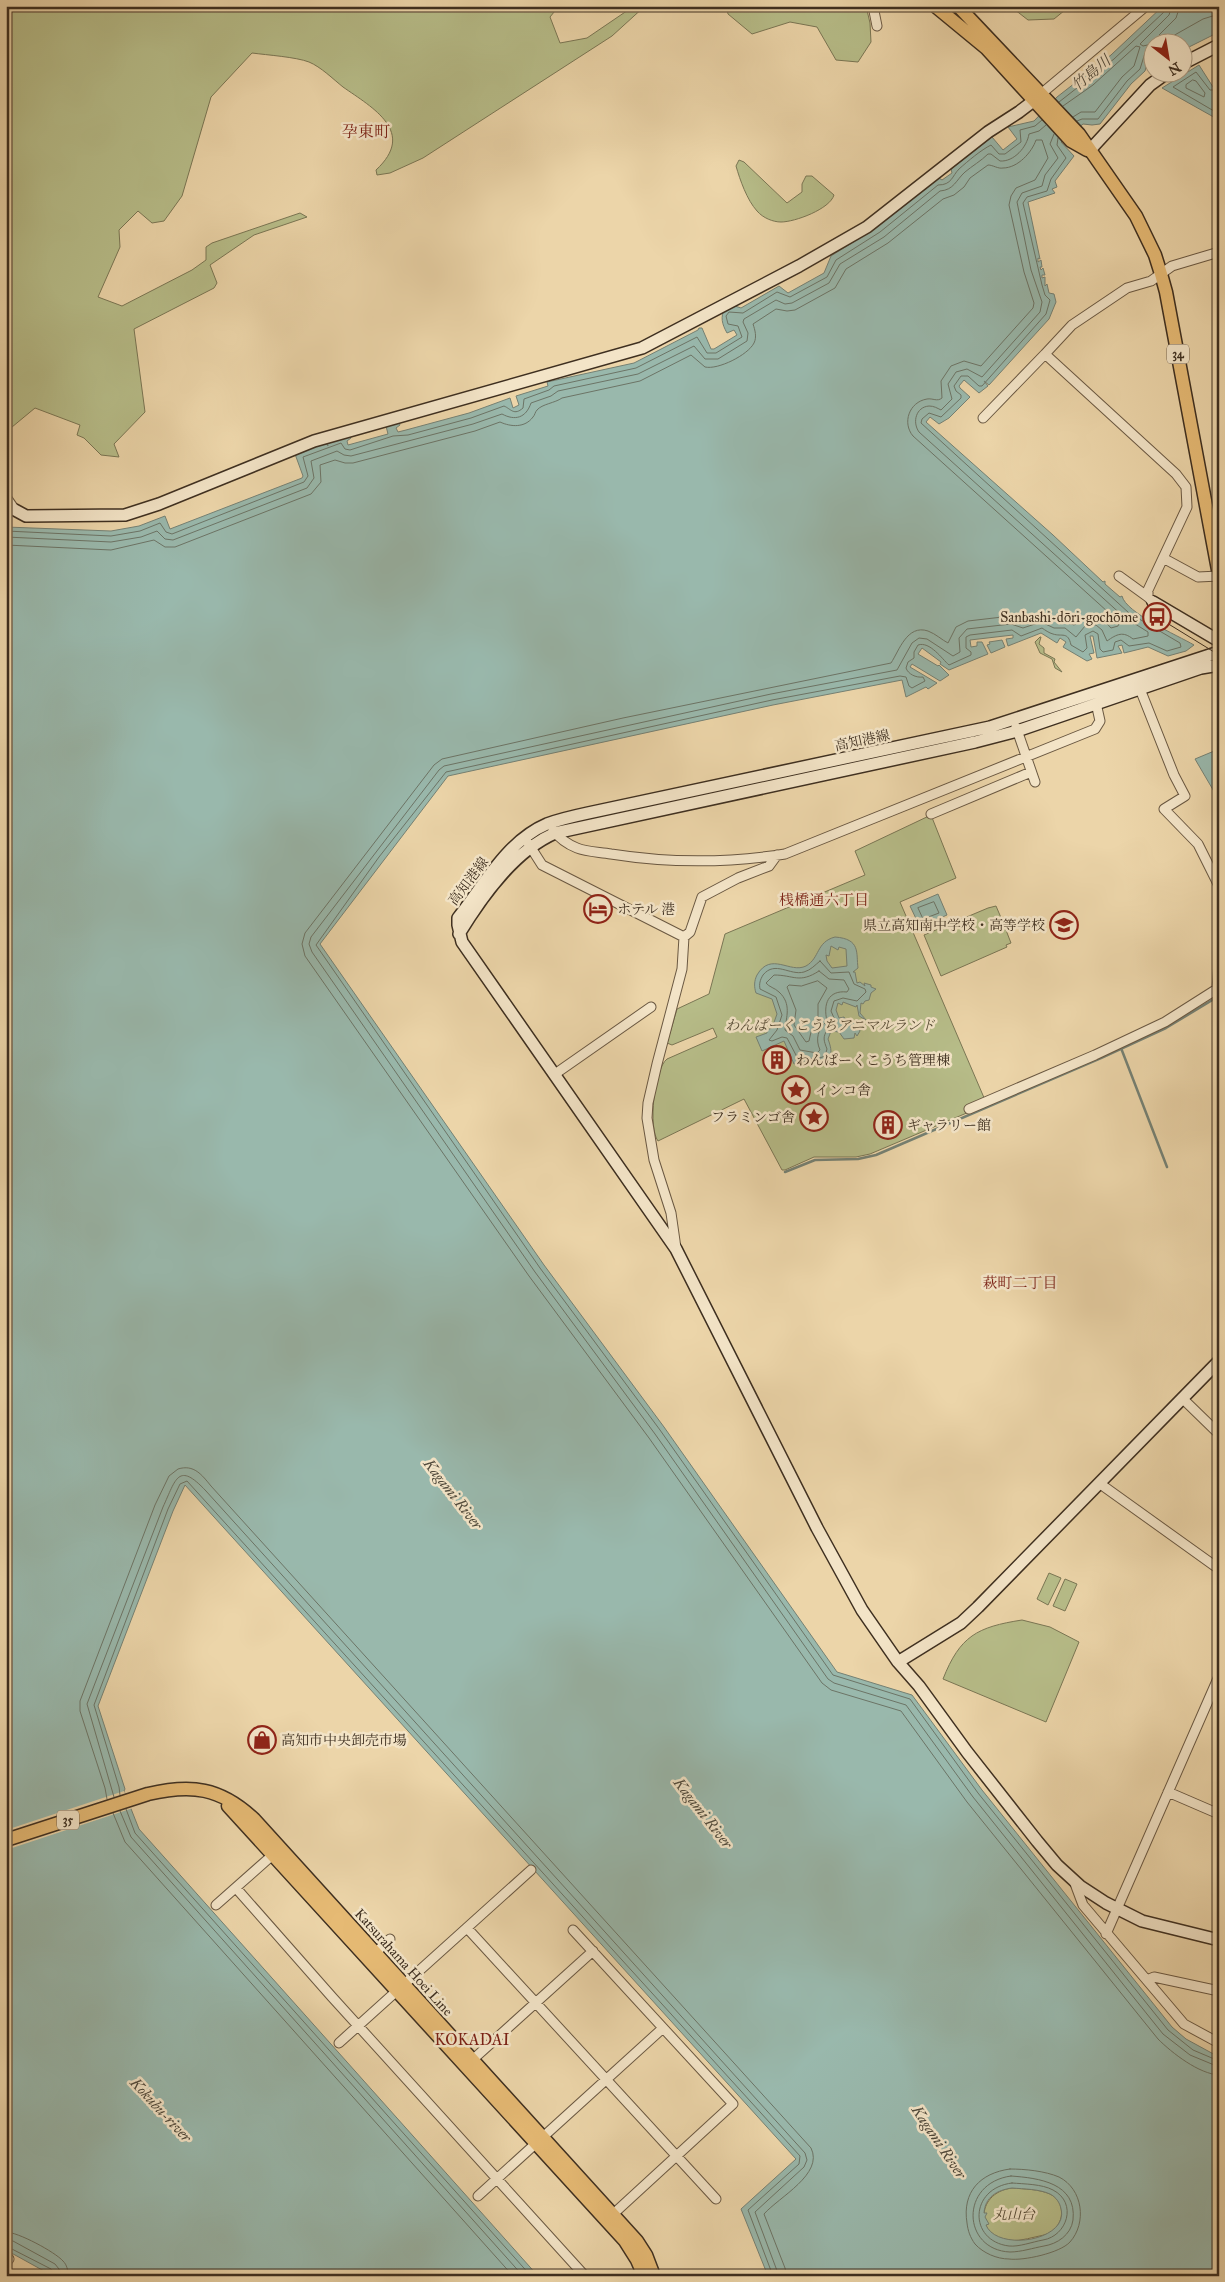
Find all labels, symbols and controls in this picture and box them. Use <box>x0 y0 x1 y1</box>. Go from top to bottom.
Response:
north arrow <box>1142 32 1192 82</box>
water label: 竹島川 <box>1068 50 1116 94</box>
text: N <box>1165 58 1184 79</box>
district label: 孕東町 <box>342 122 390 141</box>
road number: 34 <box>1167 344 1189 364</box>
bus stop icon: Sanbashi-dōri-gochōme <box>1142 602 1172 632</box>
place label: Sanbashi-dōri-gochōme <box>1000 609 1138 626</box>
street label: 高知港線 <box>833 726 891 755</box>
street label: 高知港線 <box>445 854 492 909</box>
district label: 桟橋通六丁目 <box>779 891 869 909</box>
hotel icon: ホテル 港 <box>583 894 613 924</box>
place label: ホテル 港 <box>617 901 675 918</box>
school or university icon: 県立高知南中学校・高等学校 <box>1049 910 1079 940</box>
place label: 県立高知南中学校・高等学校 <box>863 917 1045 934</box>
park label: わんぱーくこうちアニマルランド <box>725 1017 936 1034</box>
building icon: わんぱーくこうち管理棟 <box>762 1045 792 1075</box>
place label: わんぱーくこうち管理棟 <box>796 1052 950 1069</box>
place icon: インコ舎 <box>781 1075 811 1105</box>
place label: インコ舎 <box>815 1082 871 1099</box>
place icon: フラミンゴ舎 <box>799 1102 829 1132</box>
place label: フラミンゴ舎 <box>711 1109 795 1126</box>
building icon: ギャラリー館 <box>873 1110 903 1140</box>
place label: ギャラリー館 <box>907 1117 991 1134</box>
district label: 萩町二丁目 <box>982 1274 1058 1292</box>
water label: Kagami River <box>419 1454 487 1534</box>
shop icon: 高知市中央卸売市場 <box>247 1725 277 1755</box>
place label: 高知市中央卸売市場 <box>281 1732 407 1749</box>
water label: Kagami River <box>669 1773 737 1853</box>
road number: 35 <box>57 1810 79 1830</box>
street label: Katsurahama Hoei Line <box>351 1905 456 2020</box>
district label: KOKADAI <box>435 2030 510 2049</box>
water label: Kokubu-river <box>126 2073 196 2146</box>
water label: Kagami River <box>907 2101 971 2183</box>
park label: 丸山台 <box>993 2206 1036 2223</box>

